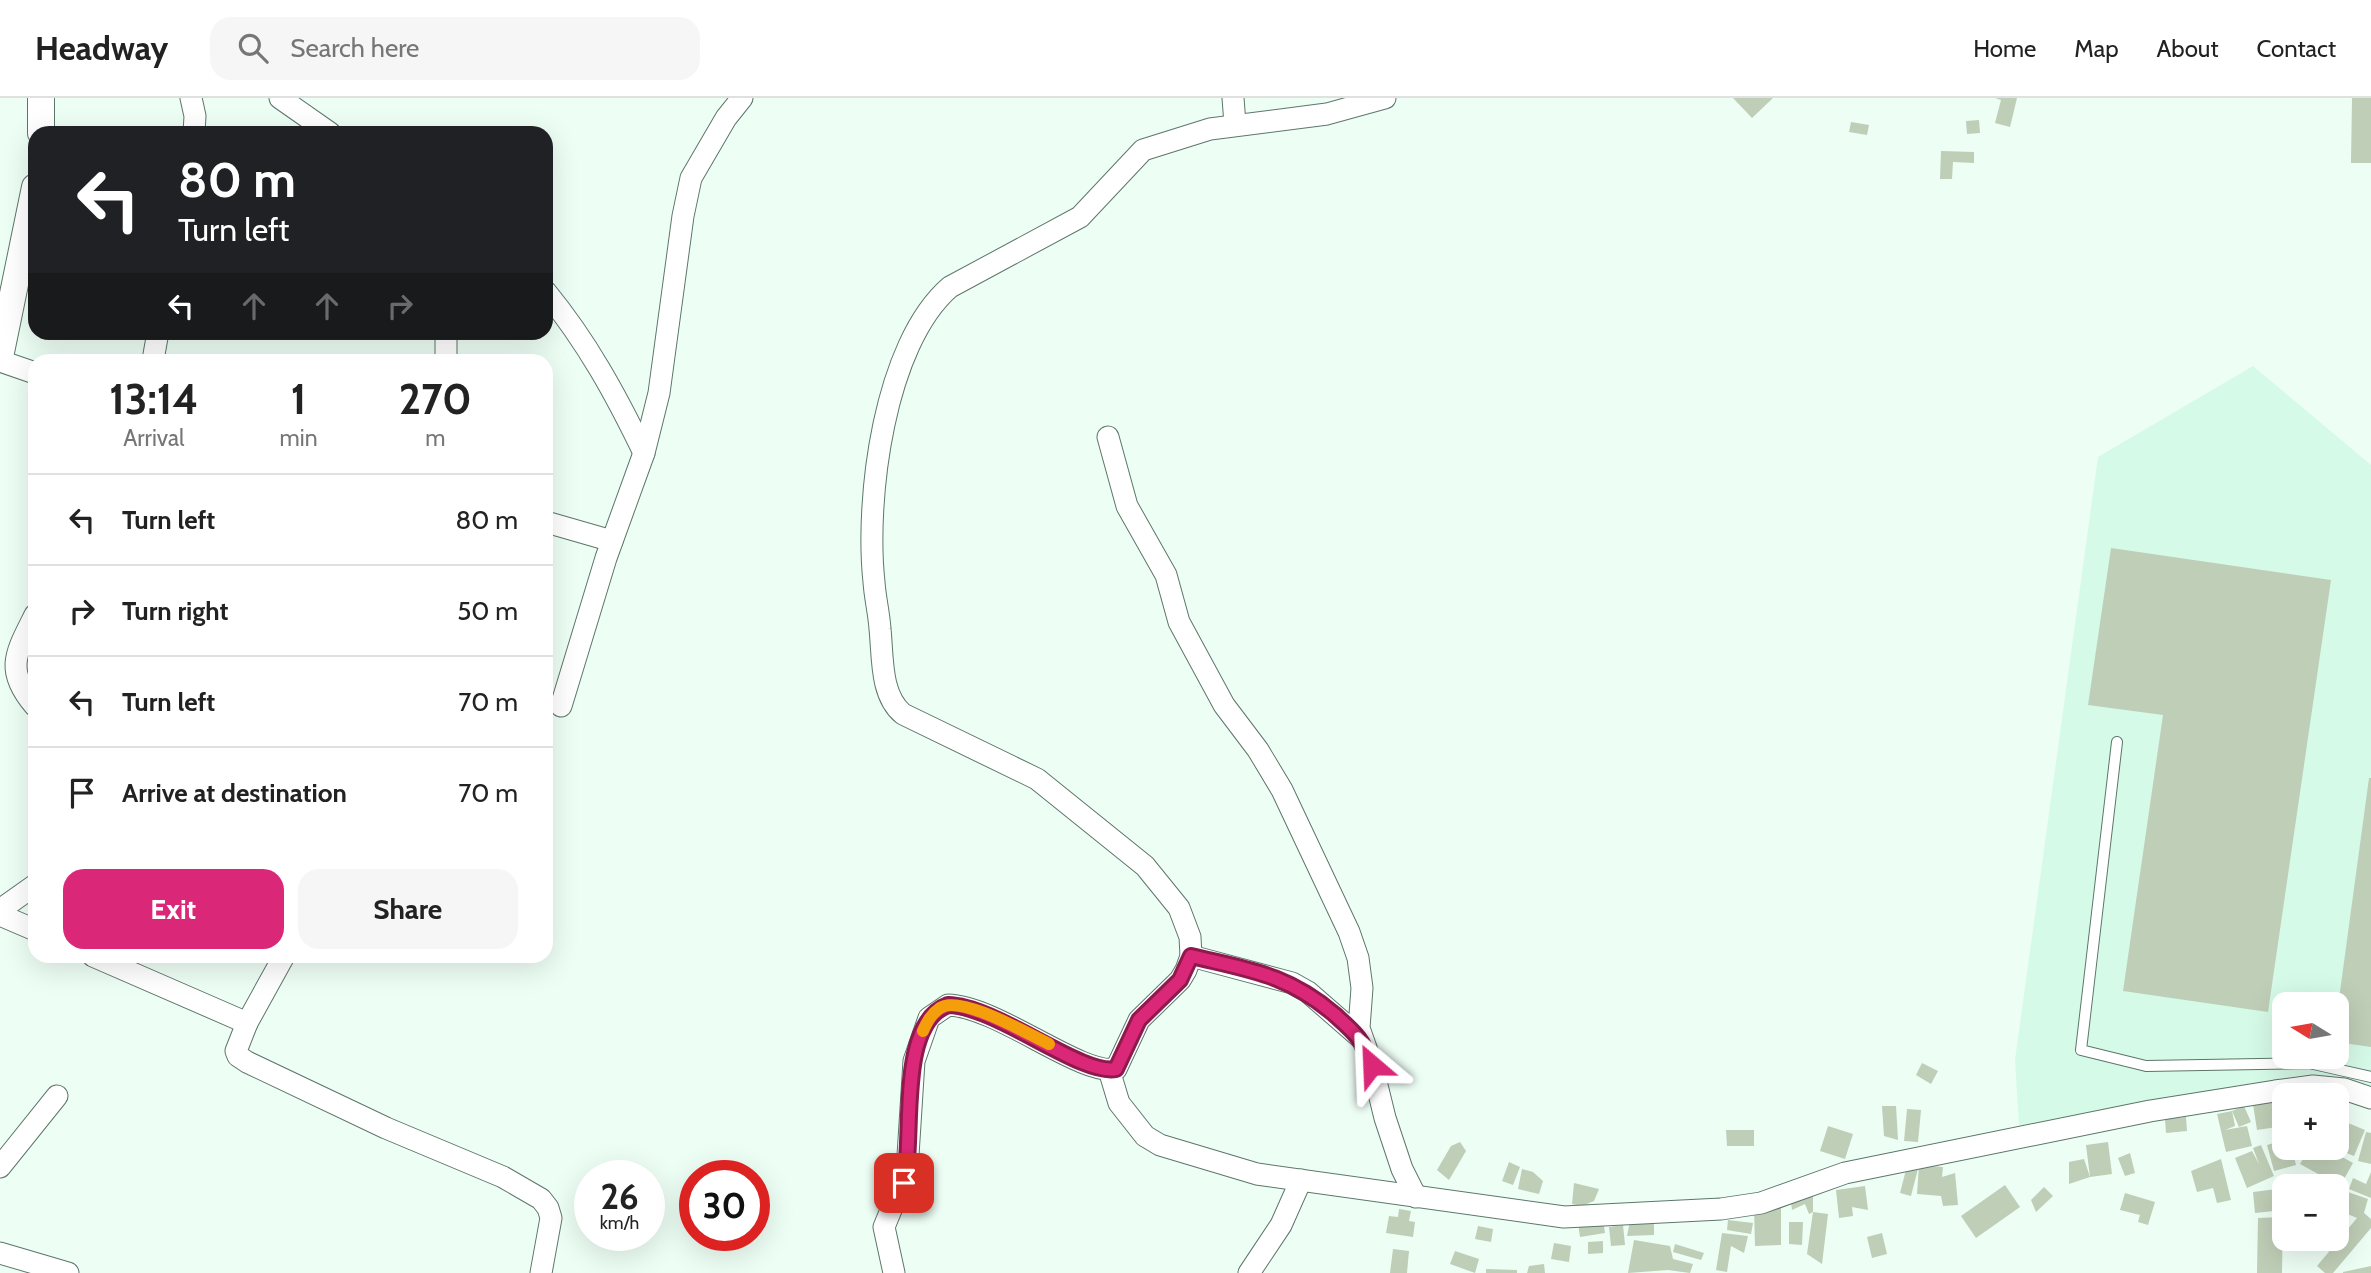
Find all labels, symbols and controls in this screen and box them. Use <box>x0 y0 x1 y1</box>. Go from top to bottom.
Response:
search box <box>210 17 700 80</box>
text: Headway <box>35 28 168 68</box>
icon: search <box>234 29 272 67</box>
text: Search here <box>290 32 419 64</box>
text: Home <box>1973 34 2036 63</box>
text: Map <box>2074 34 2119 63</box>
text: About <box>2157 34 2219 63</box>
text: Contact <box>2257 34 2336 63</box>
text: 80 m <box>178 150 296 209</box>
icon: left <box>63 154 154 245</box>
text: Turn left <box>178 210 289 249</box>
icon: left <box>162 287 200 325</box>
icon: ahead <box>235 287 273 325</box>
icon: ahead <box>308 287 346 325</box>
icon: right <box>381 287 419 325</box>
text: 13:14 <box>109 373 198 425</box>
text: 1 <box>291 373 306 425</box>
text: 270 <box>399 373 472 425</box>
text: Arrival <box>123 424 184 452</box>
text: min <box>280 424 318 452</box>
text: m <box>425 424 445 452</box>
icon: left <box>63 501 101 539</box>
text: Turn left <box>122 504 215 536</box>
text: 80 m <box>455 504 518 536</box>
icon: right <box>63 592 101 630</box>
text: Turn right <box>122 595 228 627</box>
text: 50 m <box>457 595 518 627</box>
icon: left <box>63 683 101 721</box>
text: Turn left <box>122 686 215 718</box>
text: 70 m <box>458 686 518 718</box>
icon: arrive <box>63 774 101 812</box>
text: Arrive at destination <box>122 777 347 809</box>
text: 70 m <box>458 777 518 809</box>
button: Exit <box>63 869 284 949</box>
button: Share <box>298 869 518 949</box>
north arrow <box>2272 992 2348 1069</box>
map controls <box>2272 992 2349 1251</box>
position arrow <box>1335 1028 1409 1102</box>
button: + <box>2272 1083 2349 1160</box>
pin <box>874 1153 934 1213</box>
speed limit sign: 30 <box>679 1160 770 1251</box>
icon: arrive <box>885 1164 923 1202</box>
button: − <box>2272 1174 2349 1251</box>
text: 26 <box>600 1175 639 1218</box>
text: km/h <box>600 1212 639 1234</box>

